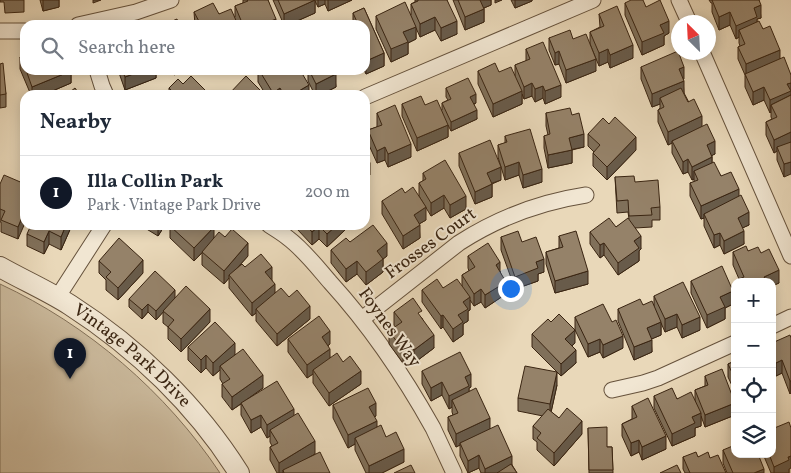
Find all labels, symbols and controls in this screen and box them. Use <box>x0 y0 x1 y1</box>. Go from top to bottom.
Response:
north arrow <box>671 15 716 60</box>
search box <box>20 20 370 75</box>
icon: search <box>38 34 66 62</box>
text: Search here <box>78 35 175 61</box>
text: Nearby <box>40 108 111 137</box>
text: Illa Collin Park <box>87 169 223 195</box>
text: 1 <box>53 182 59 204</box>
text: 200 m <box>305 182 350 204</box>
text: Park · Vintage Park Drive <box>87 195 261 217</box>
street label: Frosses Court <box>380 202 482 286</box>
your location <box>498 276 524 302</box>
map controls <box>731 278 776 458</box>
button: + <box>731 278 776 323</box>
street label: Foynes Way <box>351 283 427 373</box>
street label: Vintage Park Drive <box>68 298 197 413</box>
button: − <box>731 323 776 368</box>
pin: 1 <box>54 338 86 379</box>
button: locate <box>731 368 776 413</box>
button: layers <box>731 413 776 458</box>

